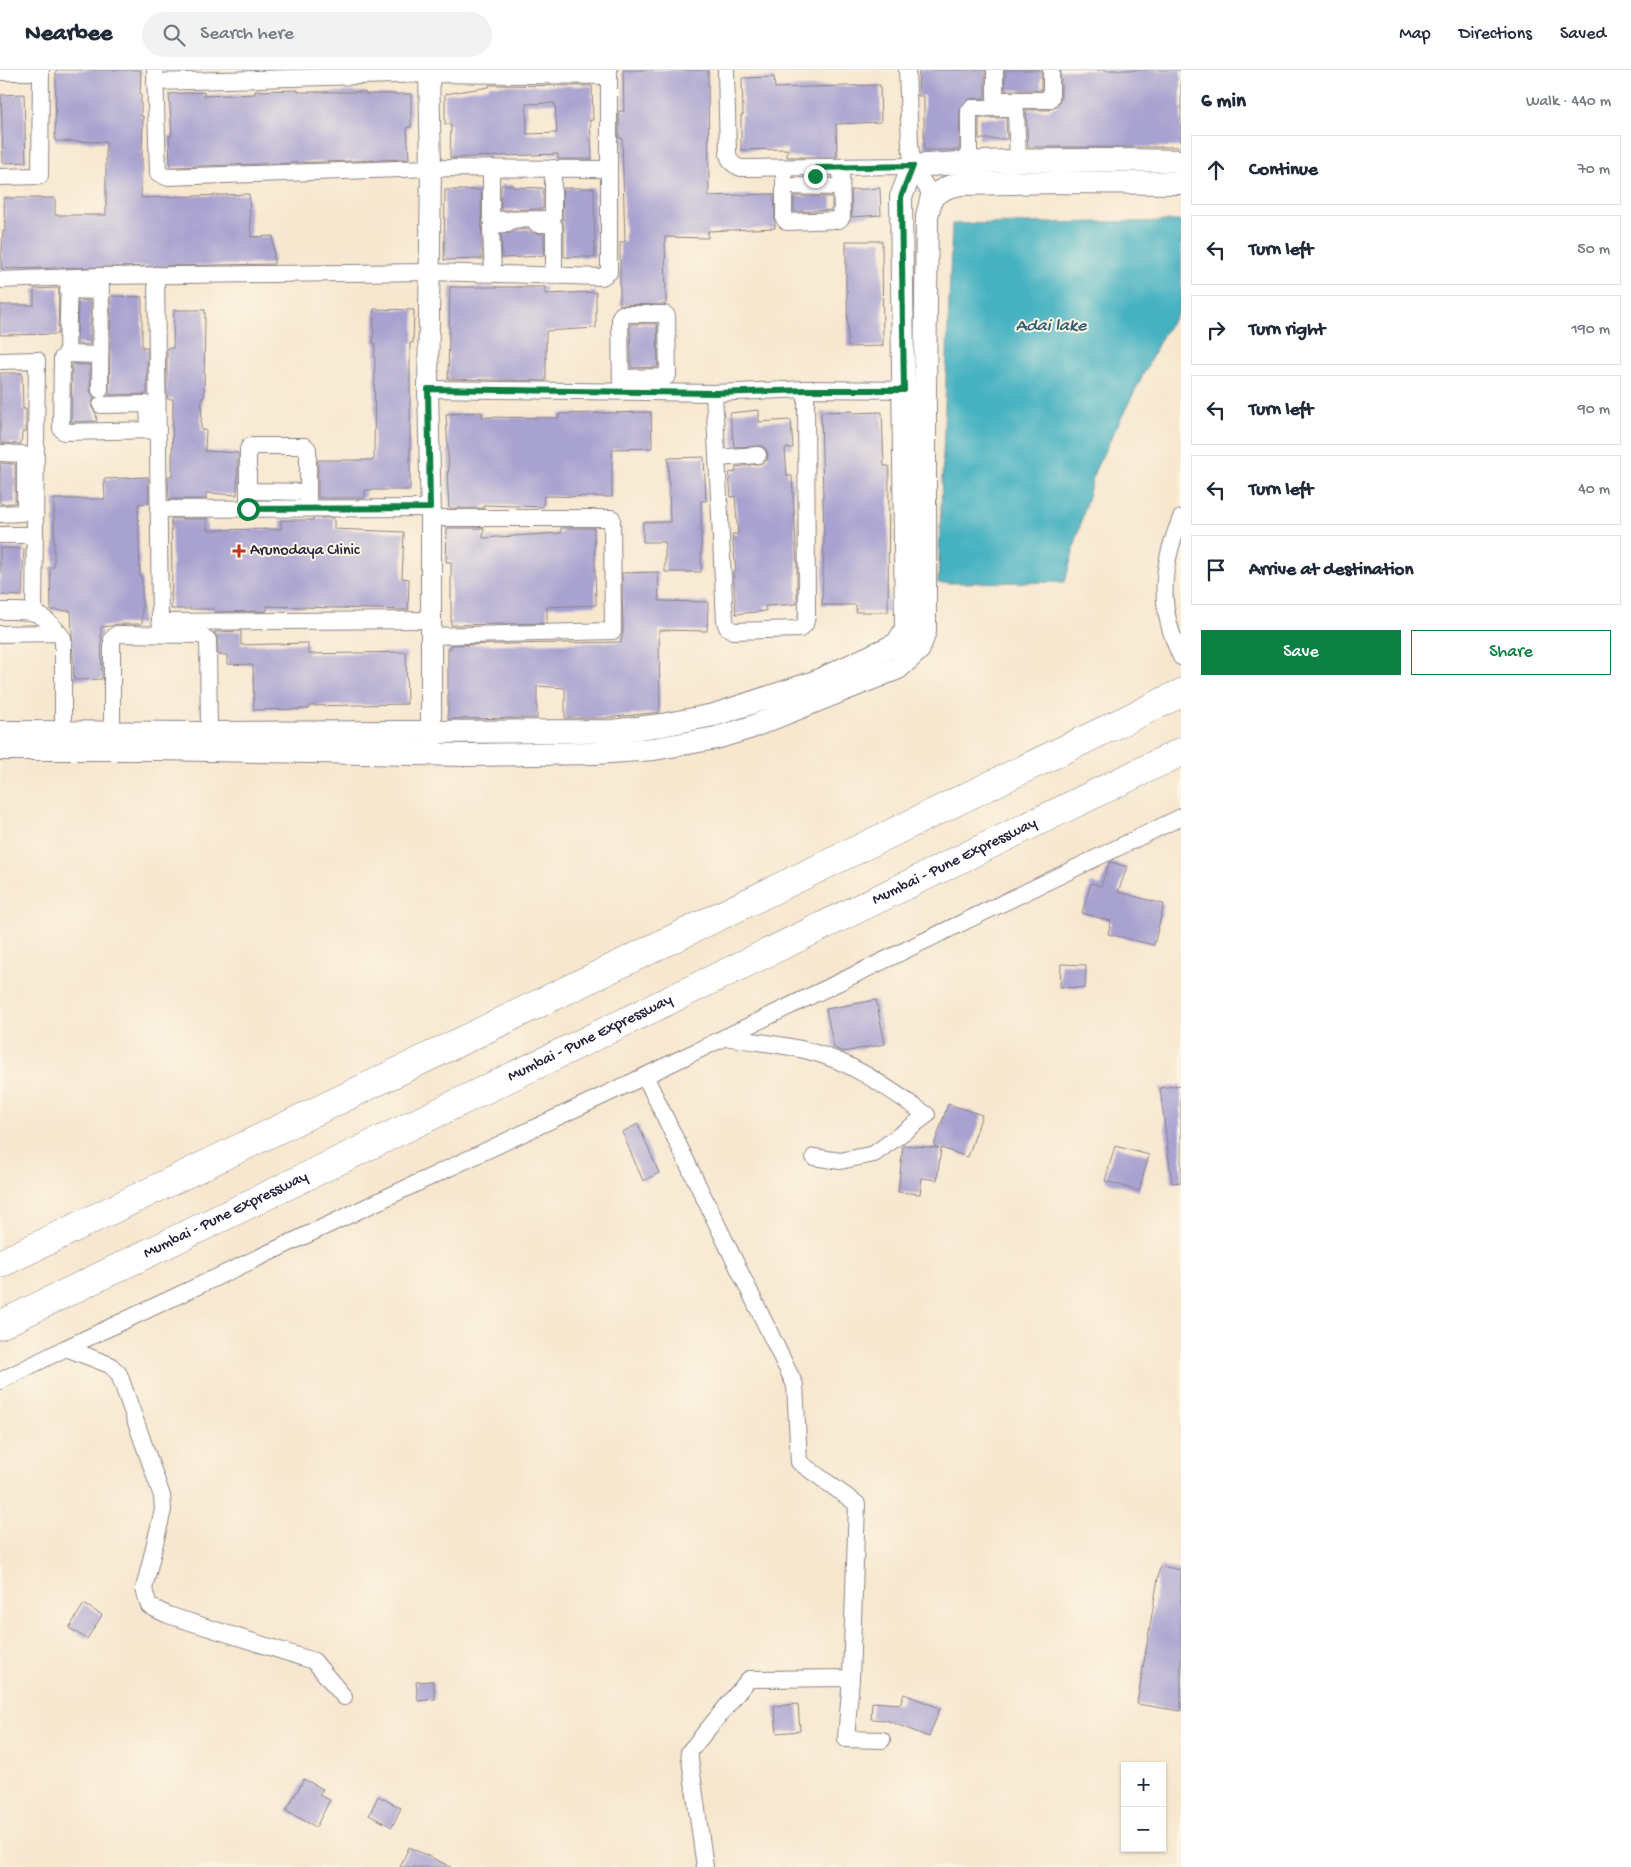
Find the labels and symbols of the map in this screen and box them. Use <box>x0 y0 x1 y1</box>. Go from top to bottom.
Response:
route end <box>804 165 827 188</box>
water label: Adai lake <box>1016 316 1087 337</box>
route start <box>237 498 260 521</box>
place label: Arunodaya Clinic <box>250 542 360 561</box>
marker: Arunodaya Clinic <box>232 544 246 558</box>
street label: Mumbai - Pune Expressway <box>869 814 1040 910</box>
street label: Mumbai - Pune Expressway <box>505 991 676 1087</box>
street label: Mumbai - Pune Expressway <box>140 1167 311 1263</box>

